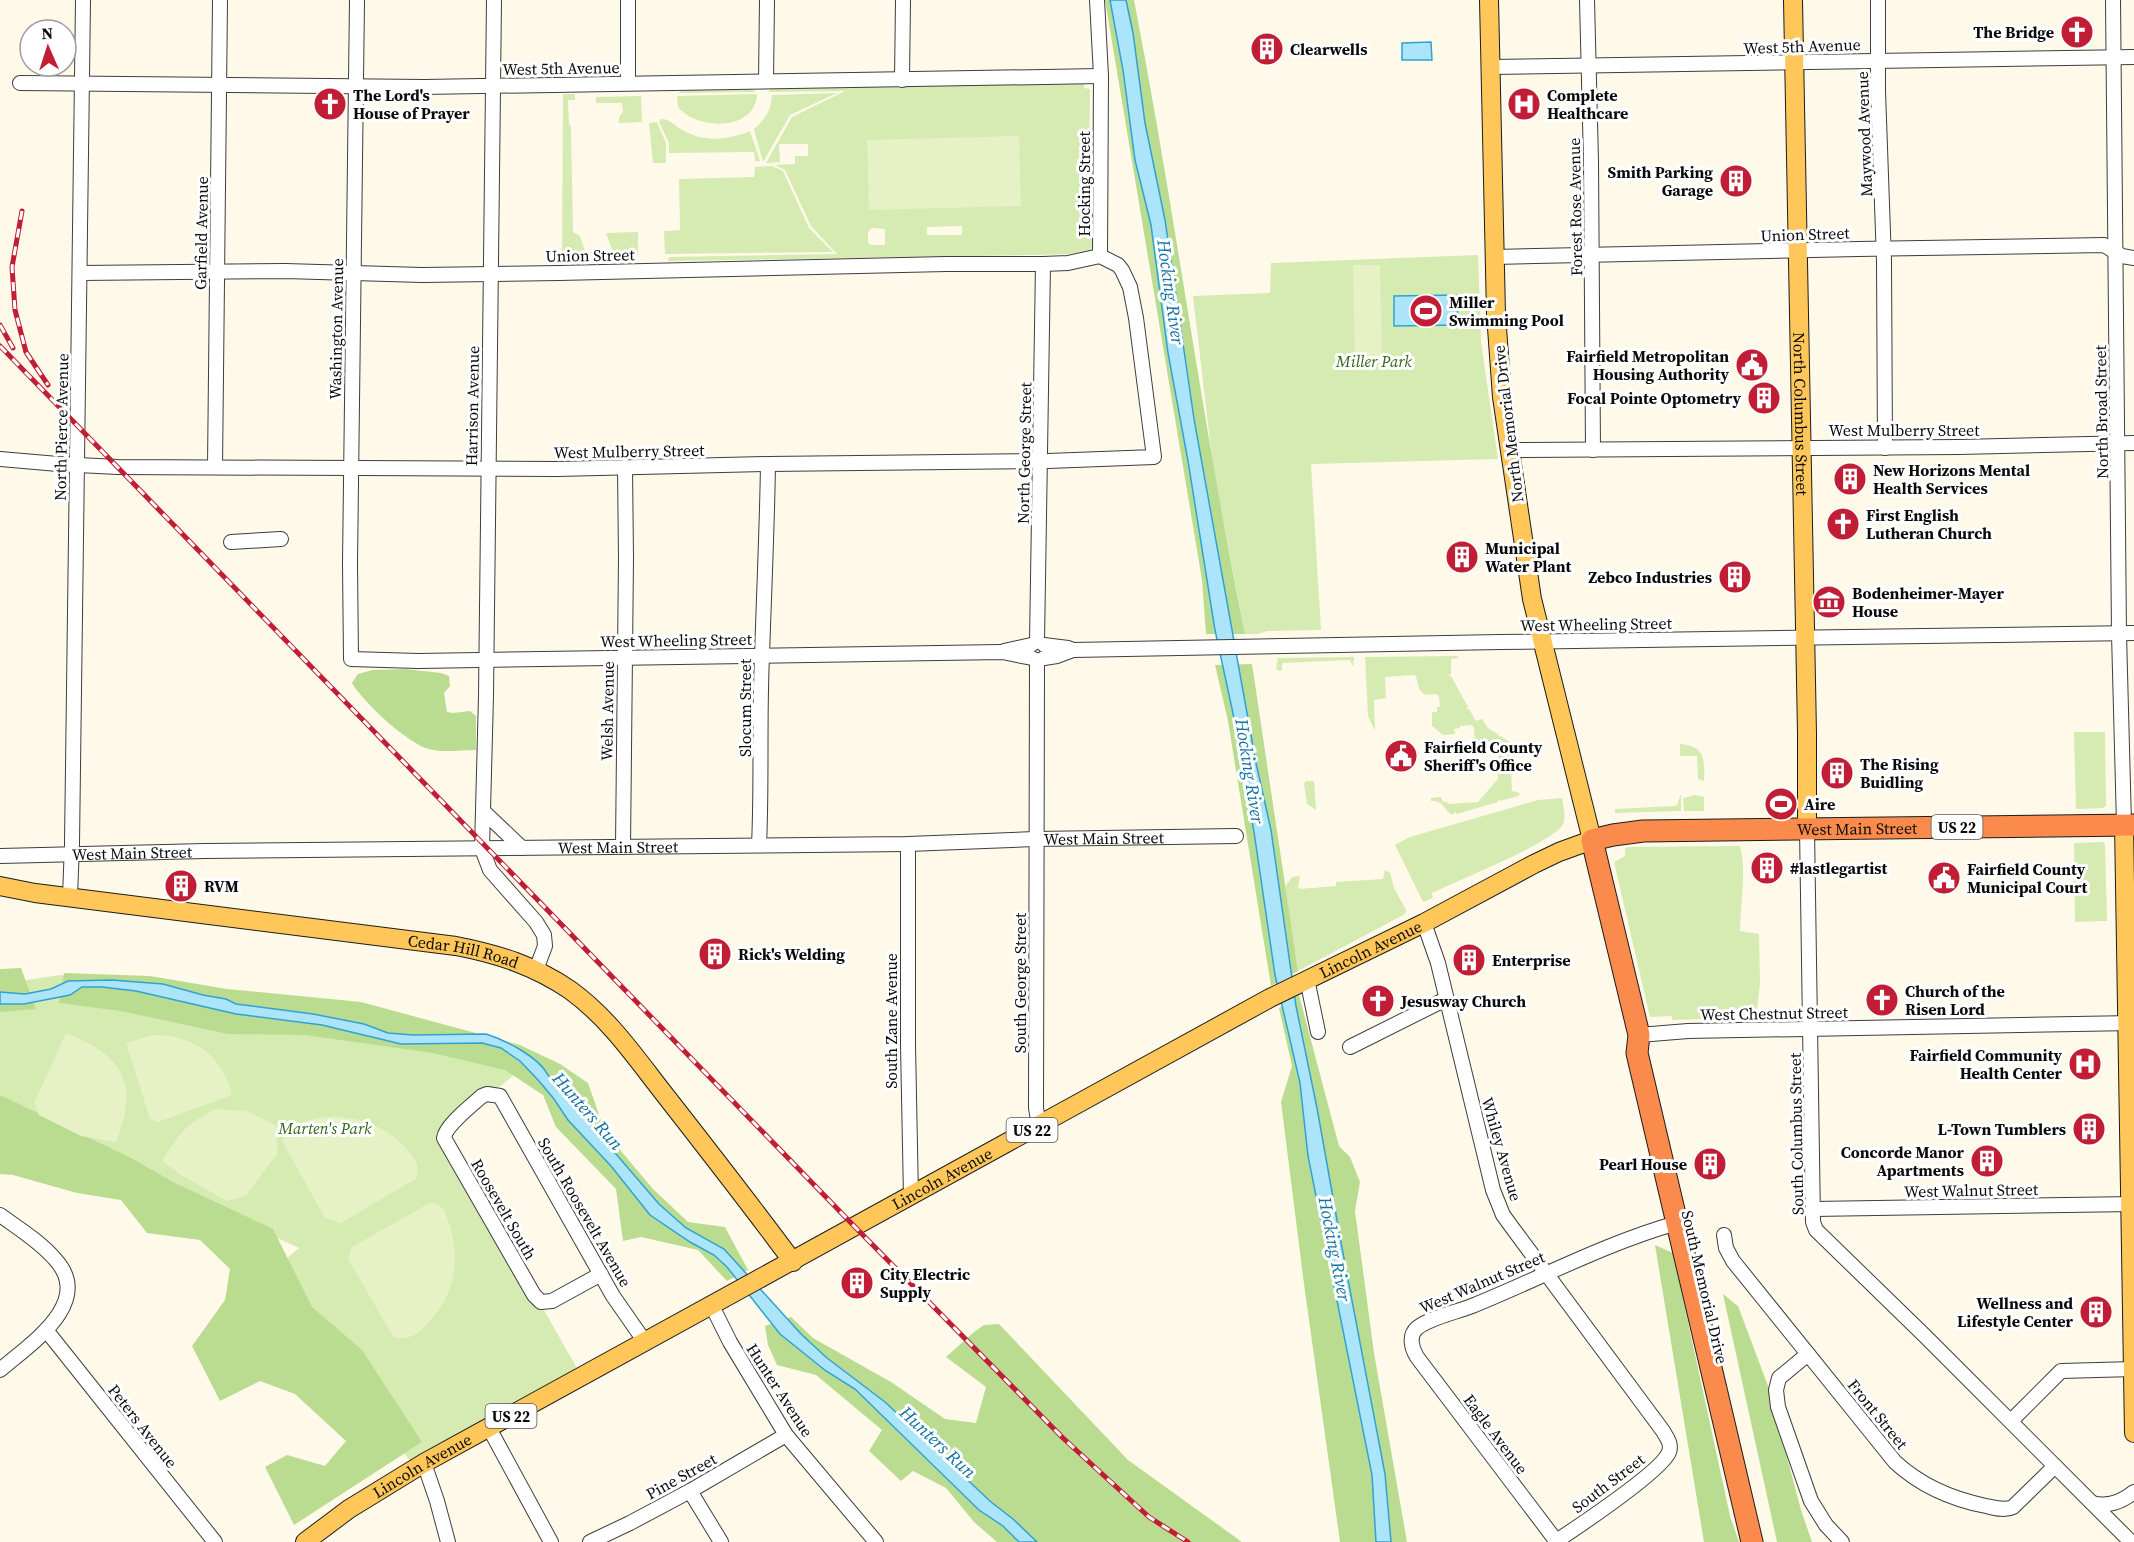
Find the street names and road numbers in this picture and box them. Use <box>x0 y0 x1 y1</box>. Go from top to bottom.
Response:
street label: West 5th Avenue <box>1743 33 1861 59</box>
street label: West 5th Avenue <box>502 56 620 80</box>
street label: Maywood Avenue <box>1851 71 1877 197</box>
street label: Hocking Street <box>1073 131 1095 237</box>
street label: Forest Rose Avenue <box>1563 138 1587 276</box>
street label: Garfield Avenue <box>189 176 213 290</box>
street label: Union Street <box>1760 221 1851 247</box>
street label: Union Street <box>545 243 636 267</box>
street label: Washington Avenue <box>324 258 348 400</box>
street label: North Columbus Street <box>1788 332 1813 497</box>
street label: North Memorial Drive <box>1487 344 1529 504</box>
street label: North Broad Street <box>2089 344 2113 479</box>
street label: Harrison Avenue <box>460 346 484 466</box>
street label: North Pierce Avenue <box>49 353 73 501</box>
street label: North George Street <box>1012 381 1036 524</box>
street label: West Mulberry Street <box>1829 419 1980 441</box>
street label: West Mulberry Street <box>553 439 705 463</box>
street label: West Wheeling Street <box>1520 612 1673 636</box>
street label: West Wheeling Street <box>600 628 753 652</box>
street label: Slocum Street <box>734 658 756 757</box>
street label: Welsh Avenue <box>595 661 619 761</box>
road number: US 22 <box>1932 815 1982 839</box>
street label: West Main Street <box>1797 817 1918 840</box>
street label: West Main Street <box>1044 826 1165 850</box>
street label: West Main Street <box>558 835 679 858</box>
street label: West Main Street <box>72 840 193 865</box>
street label: South George Street <box>1009 912 1031 1053</box>
street label: Lincoln Avenue <box>1316 915 1425 983</box>
street label: Cedar Hill Road <box>407 929 522 973</box>
street label: South Zane Avenue <box>880 953 902 1089</box>
street label: West Chestnut Street <box>1700 1001 1849 1025</box>
street label: South Columbus Street <box>1784 1052 1808 1215</box>
street label: Whiley Avenue <box>1477 1095 1527 1203</box>
road number: US 22 <box>1006 1118 1058 1142</box>
street label: South Roosevelt Avenue <box>533 1133 637 1291</box>
street label: Lincoln Avenue <box>888 1142 996 1215</box>
street label: Roosevelt South <box>466 1154 542 1264</box>
street label: West Walnut Street <box>1904 1178 2039 1202</box>
street label: South Memorial Drive <box>1677 1208 1733 1366</box>
street label: West Walnut Street <box>1416 1245 1549 1318</box>
street label: Hunter Avenue <box>741 1339 819 1441</box>
street label: Front Street <box>1843 1374 1914 1454</box>
street label: Peters Avenue <box>103 1380 183 1472</box>
street label: Eagle Avenue <box>1459 1389 1533 1479</box>
road number: US 22 <box>486 1404 536 1428</box>
street label: Lincoln Avenue <box>368 1428 475 1503</box>
street label: Pine Street <box>642 1447 721 1504</box>
street label: South Street <box>1567 1448 1650 1518</box>

